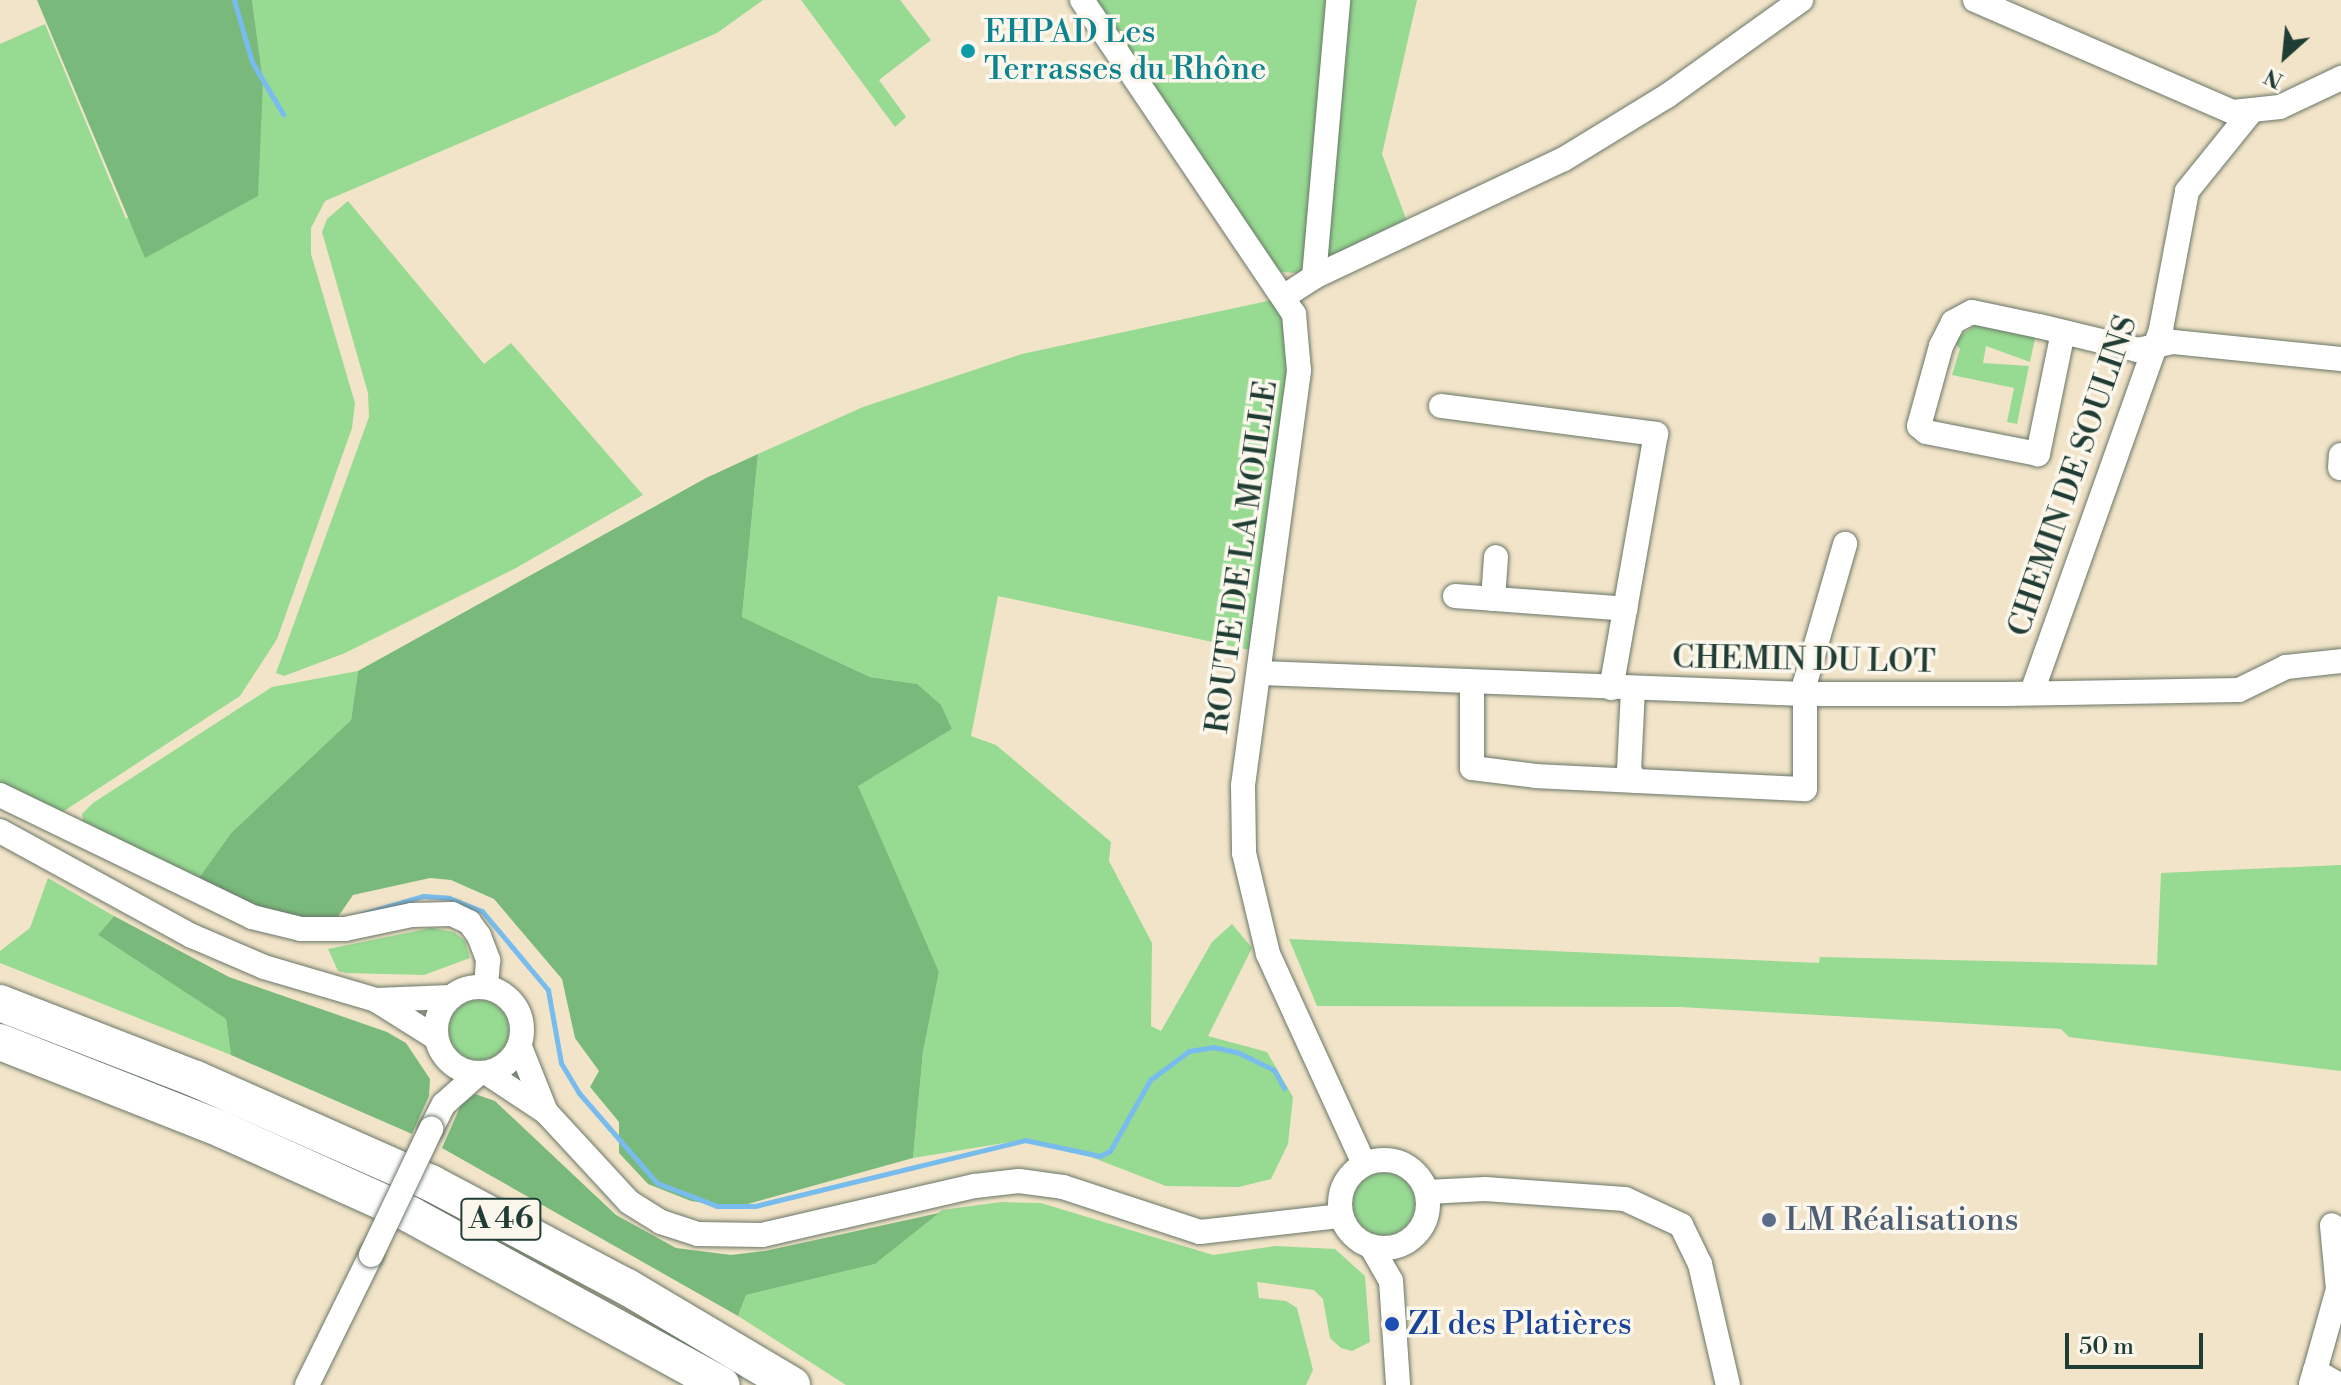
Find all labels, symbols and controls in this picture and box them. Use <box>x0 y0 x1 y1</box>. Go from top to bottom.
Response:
place label: EHPAD Les Terrasses du Rhône <box>984 14 1266 89</box>
north arrow <box>2245 16 2325 96</box>
marker: EHPAD Les Terrasses du Rhône <box>959 42 977 60</box>
text: N <box>2260 62 2288 94</box>
street label: CHEMIN DE SOULINS <box>2000 310 2146 642</box>
street label: ROUTE DE LA MOILLE <box>1198 378 1286 736</box>
street label: CHEMIN DU LOT <box>1672 639 1936 681</box>
road number: A 46 <box>459 1193 543 1245</box>
place label: LM Réalisations <box>1785 1201 2018 1239</box>
marker: LM Réalisations <box>1760 1211 1778 1229</box>
place label: ZI des Platières <box>1408 1305 1632 1343</box>
marker: ZI des Platières <box>1383 1315 1401 1333</box>
scale bar <box>2069 1317 2207 1367</box>
text: 50 m <box>2079 1332 2134 1362</box>

